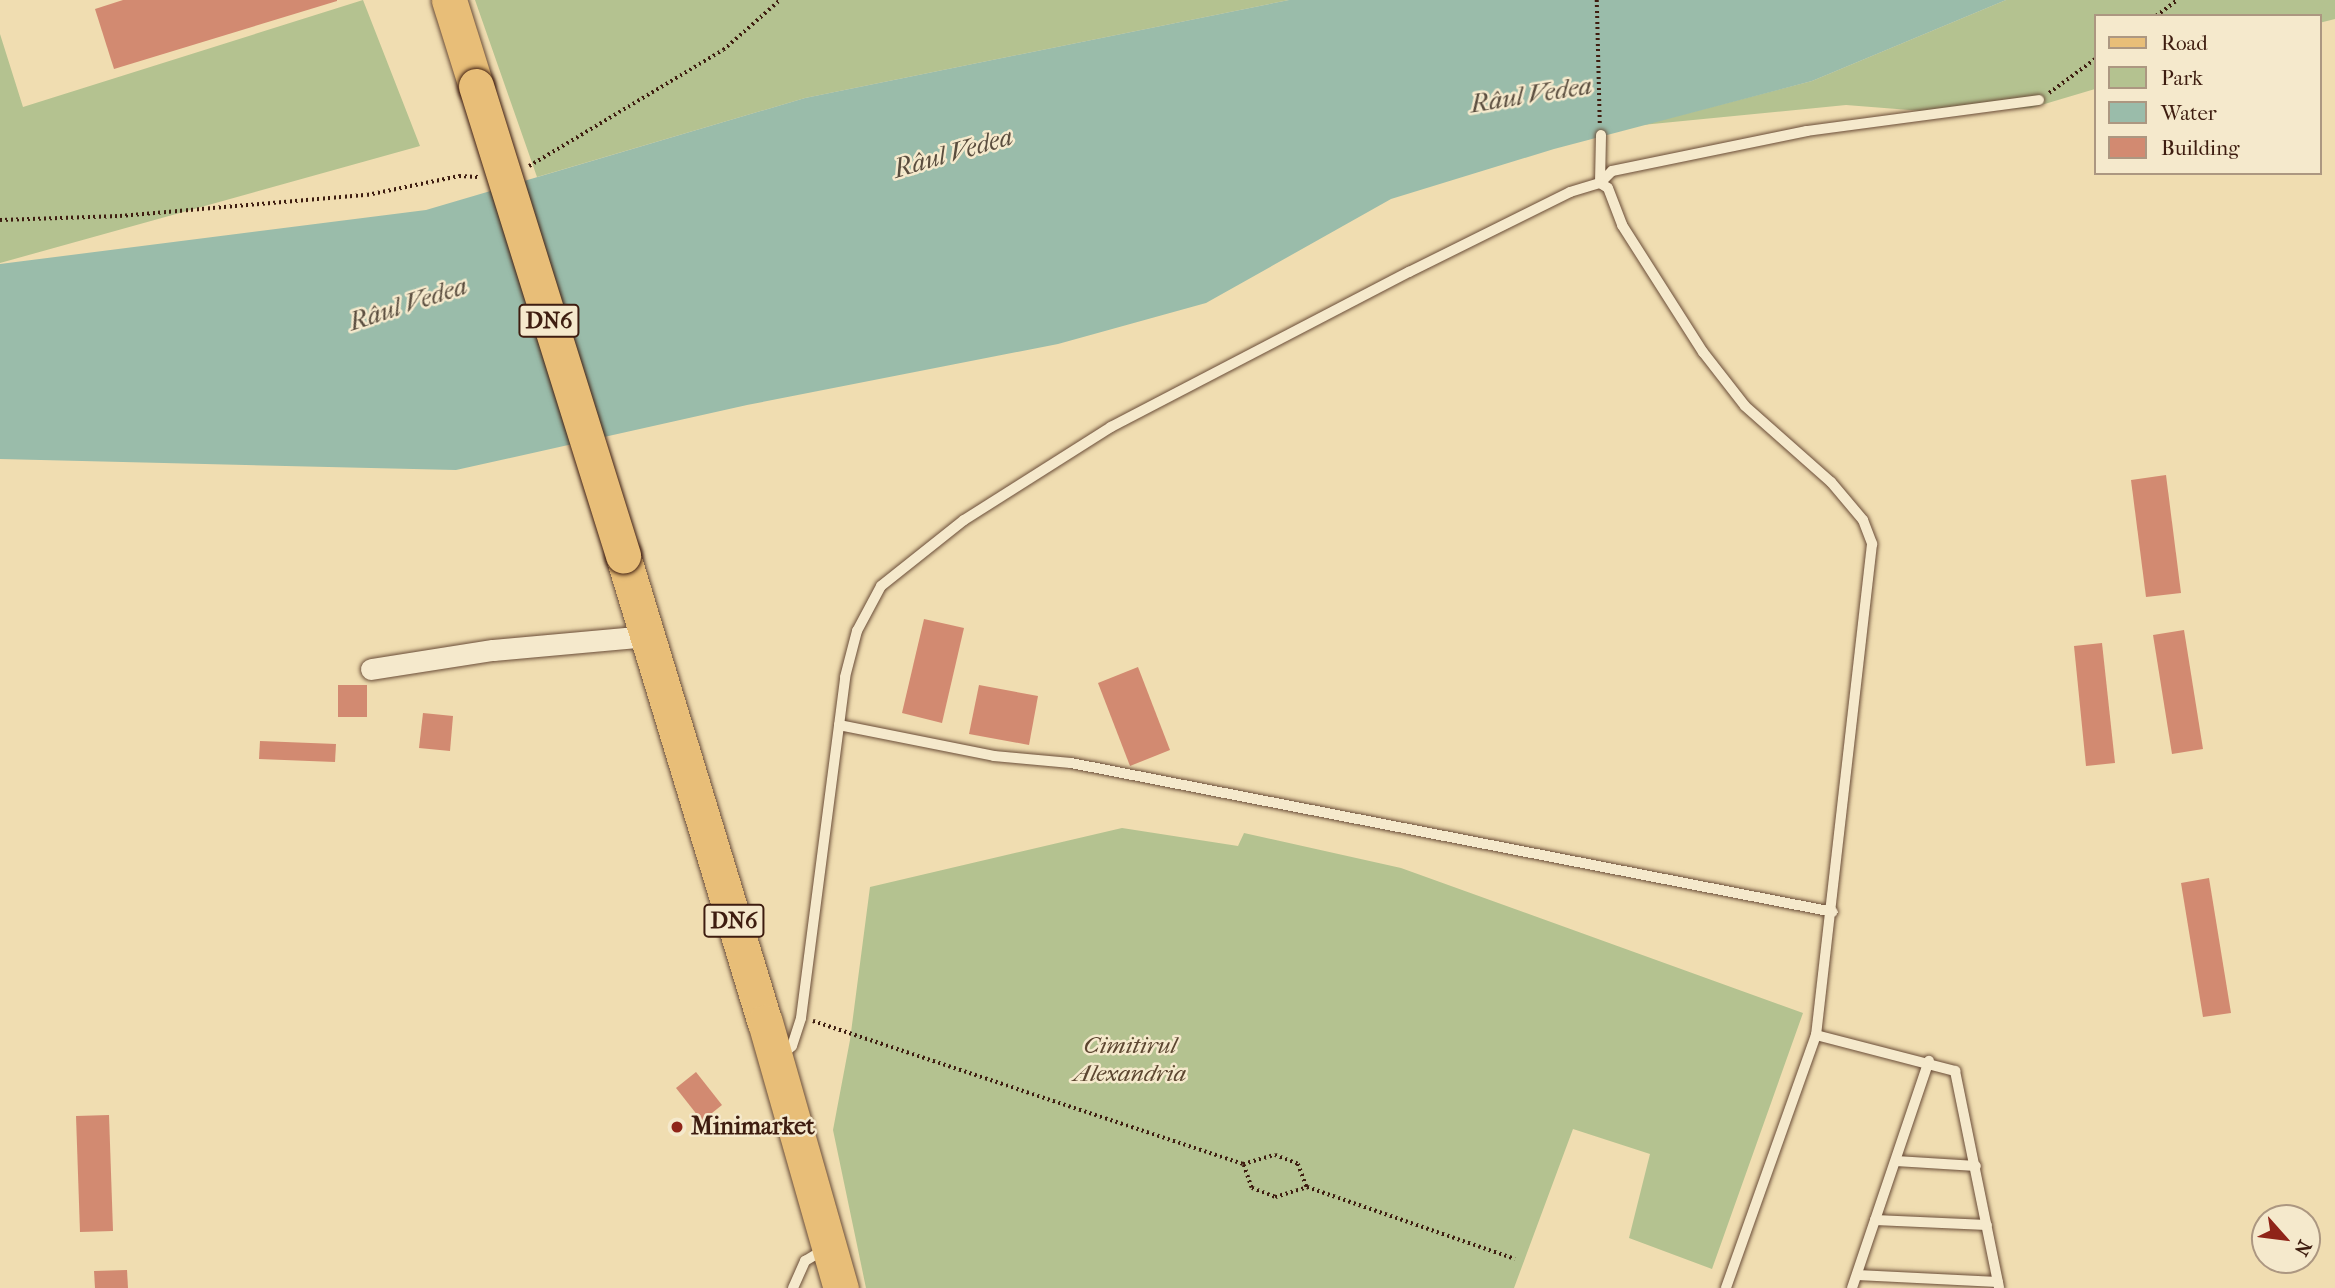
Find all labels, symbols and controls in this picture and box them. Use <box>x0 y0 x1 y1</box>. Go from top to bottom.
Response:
legend <box>2094 14 2321 175</box>
text: Road <box>2161 31 2208 55</box>
text: Park <box>2161 66 2203 90</box>
water label: Râul Vedea <box>1468 70 1594 120</box>
text: Water <box>2161 101 2217 125</box>
water label: Râul Vedea <box>890 121 1016 185</box>
text: Building <box>2161 136 2239 160</box>
water label: Râul Vedea <box>345 270 471 338</box>
road number: DN6 <box>518 302 580 340</box>
road number: DN6 <box>702 902 766 940</box>
park label: Cimitirul Alexandria <box>1074 1032 1186 1088</box>
place label: Minimarket <box>691 1113 815 1141</box>
marker: Minimarket <box>669 1119 685 1135</box>
north arrow <box>2251 1204 2321 1274</box>
text: N <box>2290 1236 2316 1259</box>

